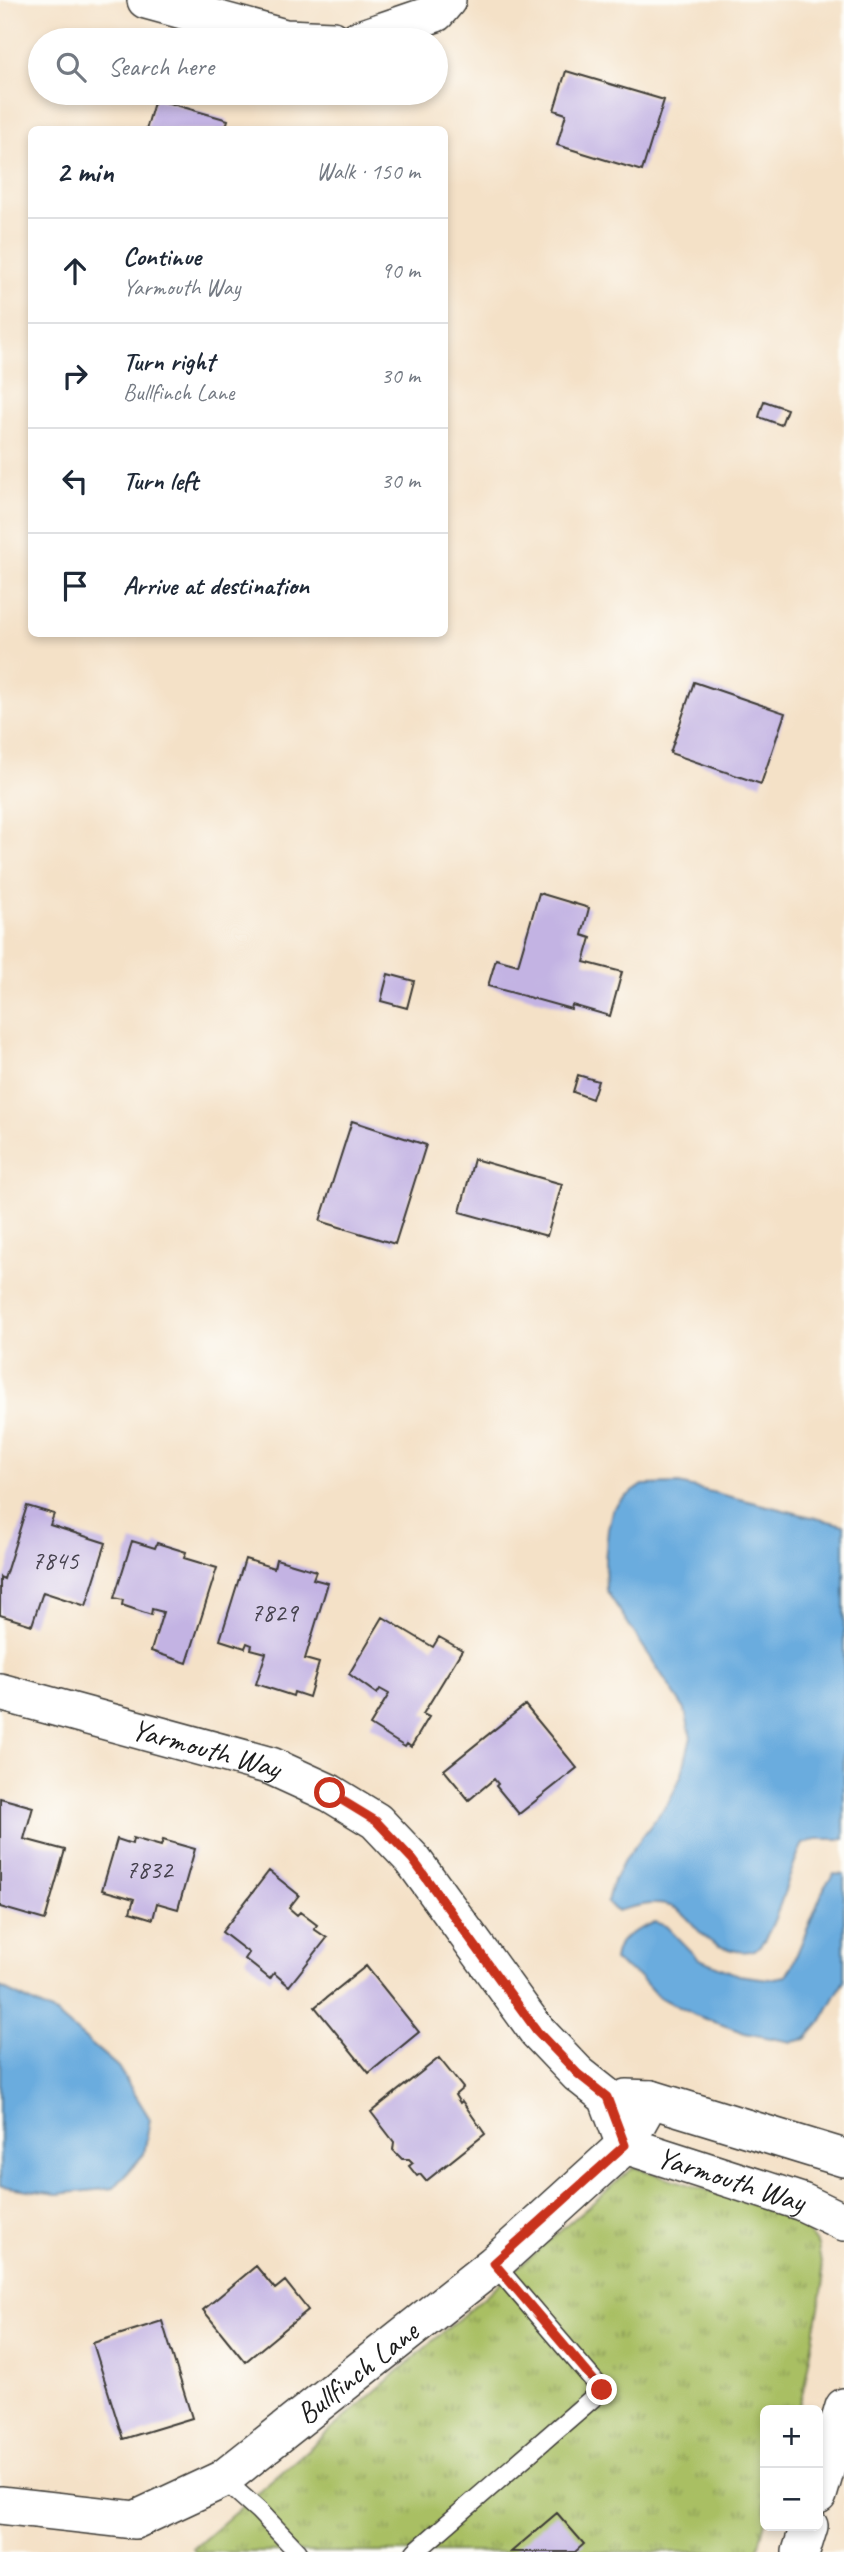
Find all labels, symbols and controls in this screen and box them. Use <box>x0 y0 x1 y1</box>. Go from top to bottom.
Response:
search box <box>28 28 448 105</box>
icon: search <box>52 48 90 86</box>
text: Search here <box>108 50 214 83</box>
text: 2 min <box>56 153 113 191</box>
text: Walk · 150 m <box>316 157 420 186</box>
text: Continue <box>123 240 201 273</box>
icon: ahead <box>56 252 94 290</box>
text: 90 m <box>381 256 420 285</box>
text: Yarmouth Way <box>123 273 240 302</box>
text: Turn right <box>123 345 214 378</box>
icon: right <box>56 357 94 395</box>
text: 30 m <box>381 361 420 390</box>
text: Bullfinch Lane <box>123 378 234 407</box>
icon: left <box>56 462 94 500</box>
text: Turn left <box>123 464 198 497</box>
text: 30 m <box>381 466 420 495</box>
icon: arrive <box>56 567 94 605</box>
text: Arrive at destination <box>123 569 309 602</box>
house number: 7845 <box>32 1544 80 1577</box>
house number: 7829 <box>251 1596 300 1629</box>
street label: Yarmouth Way <box>128 1710 289 1788</box>
route start <box>314 1777 345 1808</box>
house number: 7832 <box>126 1853 175 1886</box>
street label: Yarmouth Way <box>653 2138 812 2221</box>
street label: Bullfinch Lane <box>288 2311 427 2433</box>
route end <box>586 2374 617 2405</box>
map controls <box>760 2405 823 2531</box>
button: + <box>760 2405 823 2468</box>
button: − <box>760 2468 823 2531</box>

